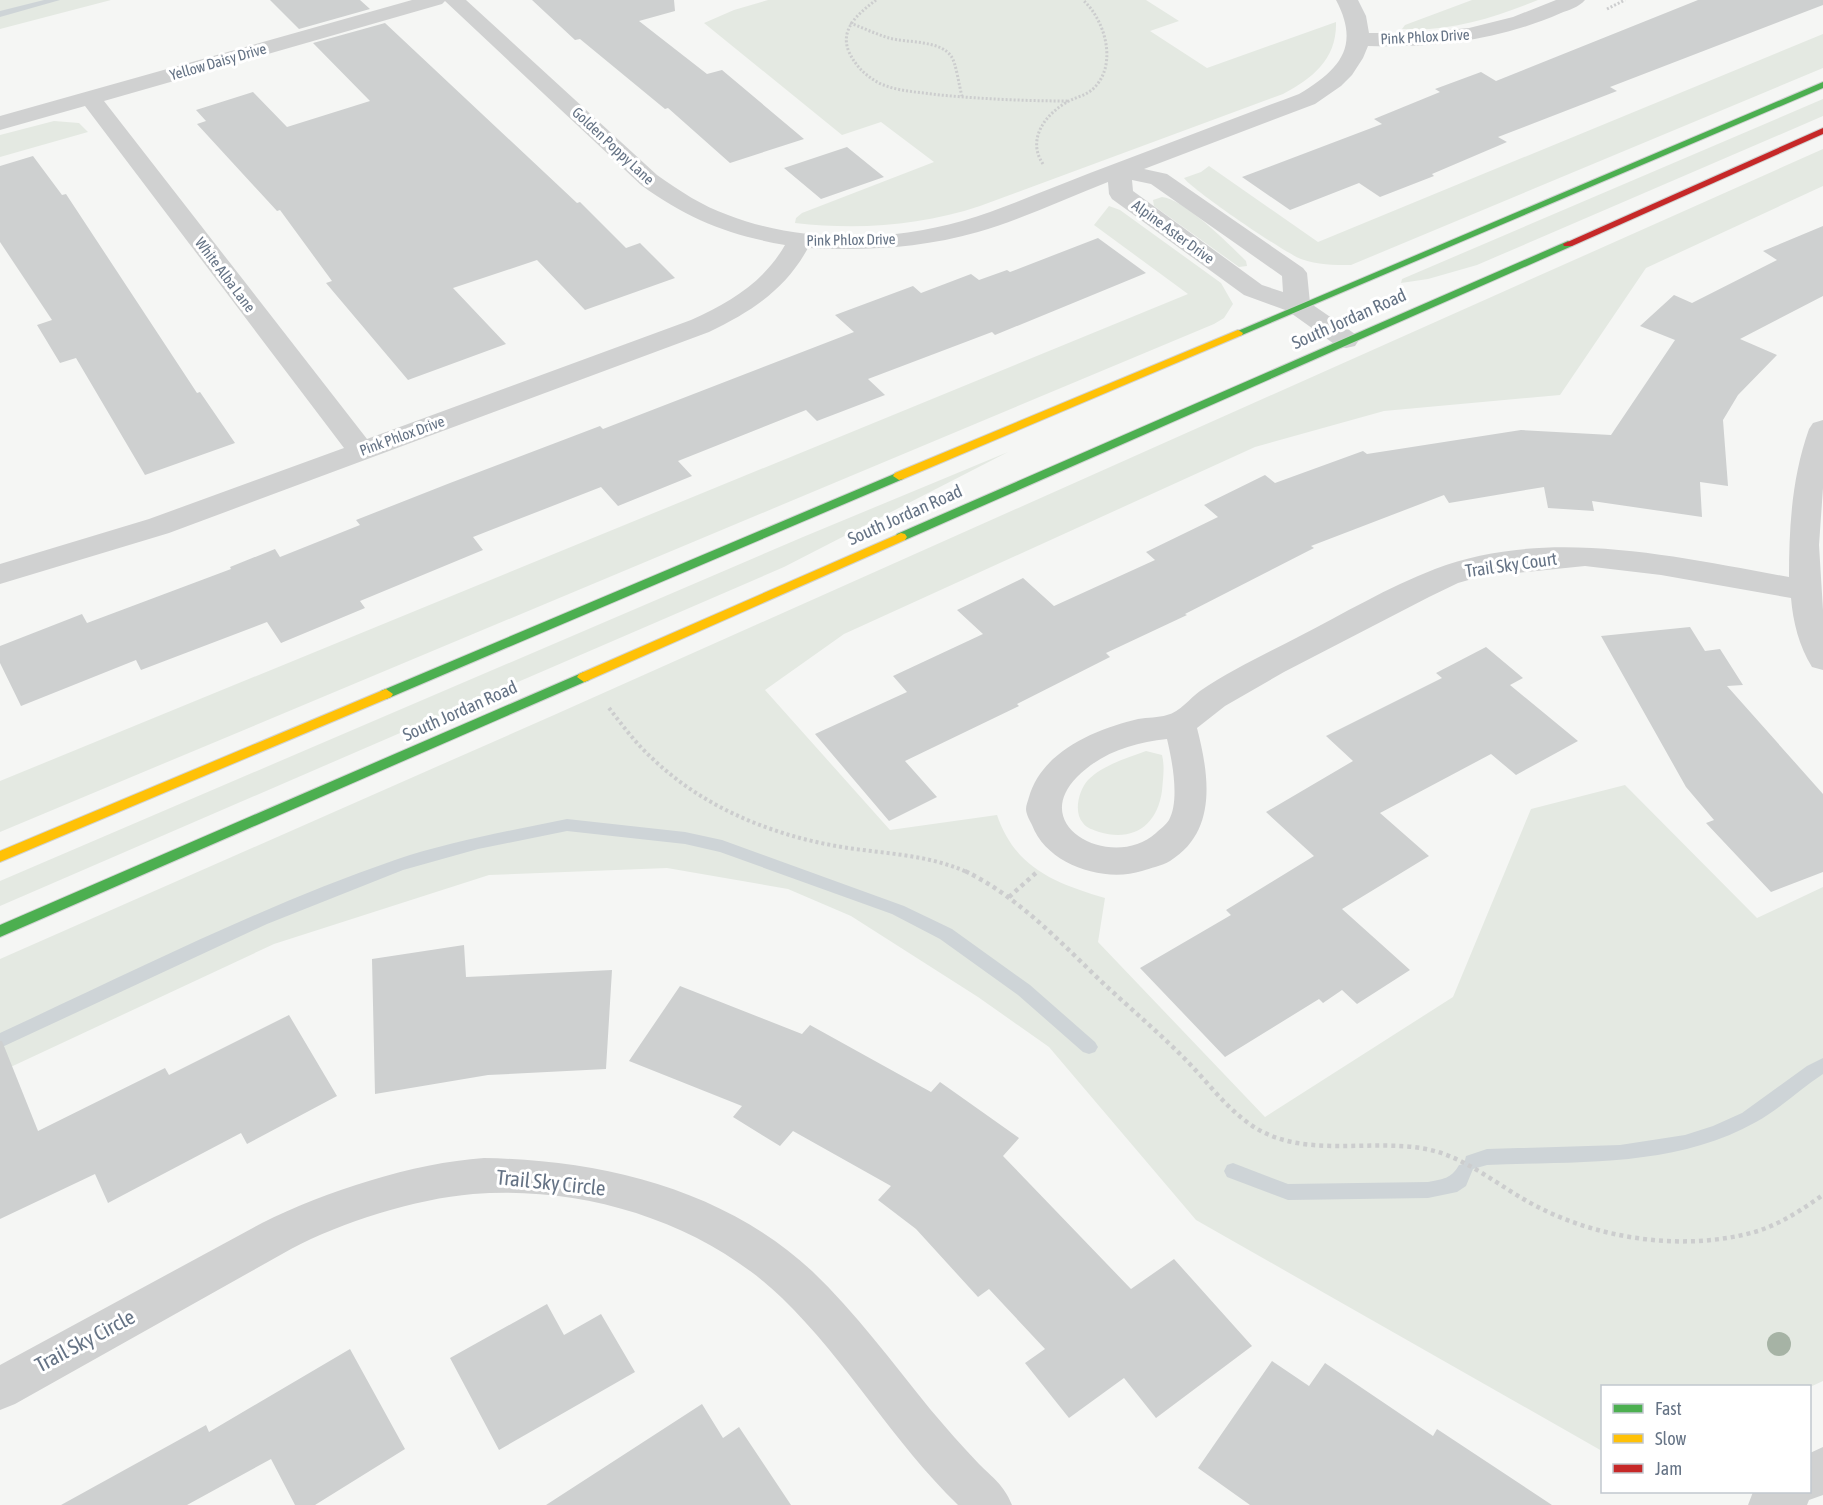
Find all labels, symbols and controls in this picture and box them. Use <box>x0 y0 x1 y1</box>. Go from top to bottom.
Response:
street label: Pink Phlox Drive <box>1380 26 1470 47</box>
street label: Yellow Daisy Drive <box>168 40 268 83</box>
street label: Golden Poppy Lane <box>569 103 658 188</box>
street label: Alpine Aster Drive <box>1129 196 1218 267</box>
street label: Pink Phlox Drive <box>806 230 896 249</box>
street label: White Alba Lane <box>192 234 259 315</box>
street label: South Jordan Road <box>1288 284 1409 353</box>
street label: Pink Phlox Drive <box>357 412 447 459</box>
street label: South Jordan Road <box>844 480 965 549</box>
street label: Trail Sky Court <box>1464 548 1558 581</box>
street label: South Jordan Road <box>399 676 520 745</box>
street label: Trail Sky Circle <box>495 1164 607 1200</box>
street label: Trail Sky Circle <box>31 1304 139 1376</box>
legend <box>1601 1385 1811 1493</box>
text: Fast <box>1655 1398 1682 1419</box>
text: Slow <box>1655 1428 1686 1449</box>
text: Jam <box>1655 1458 1682 1479</box>

